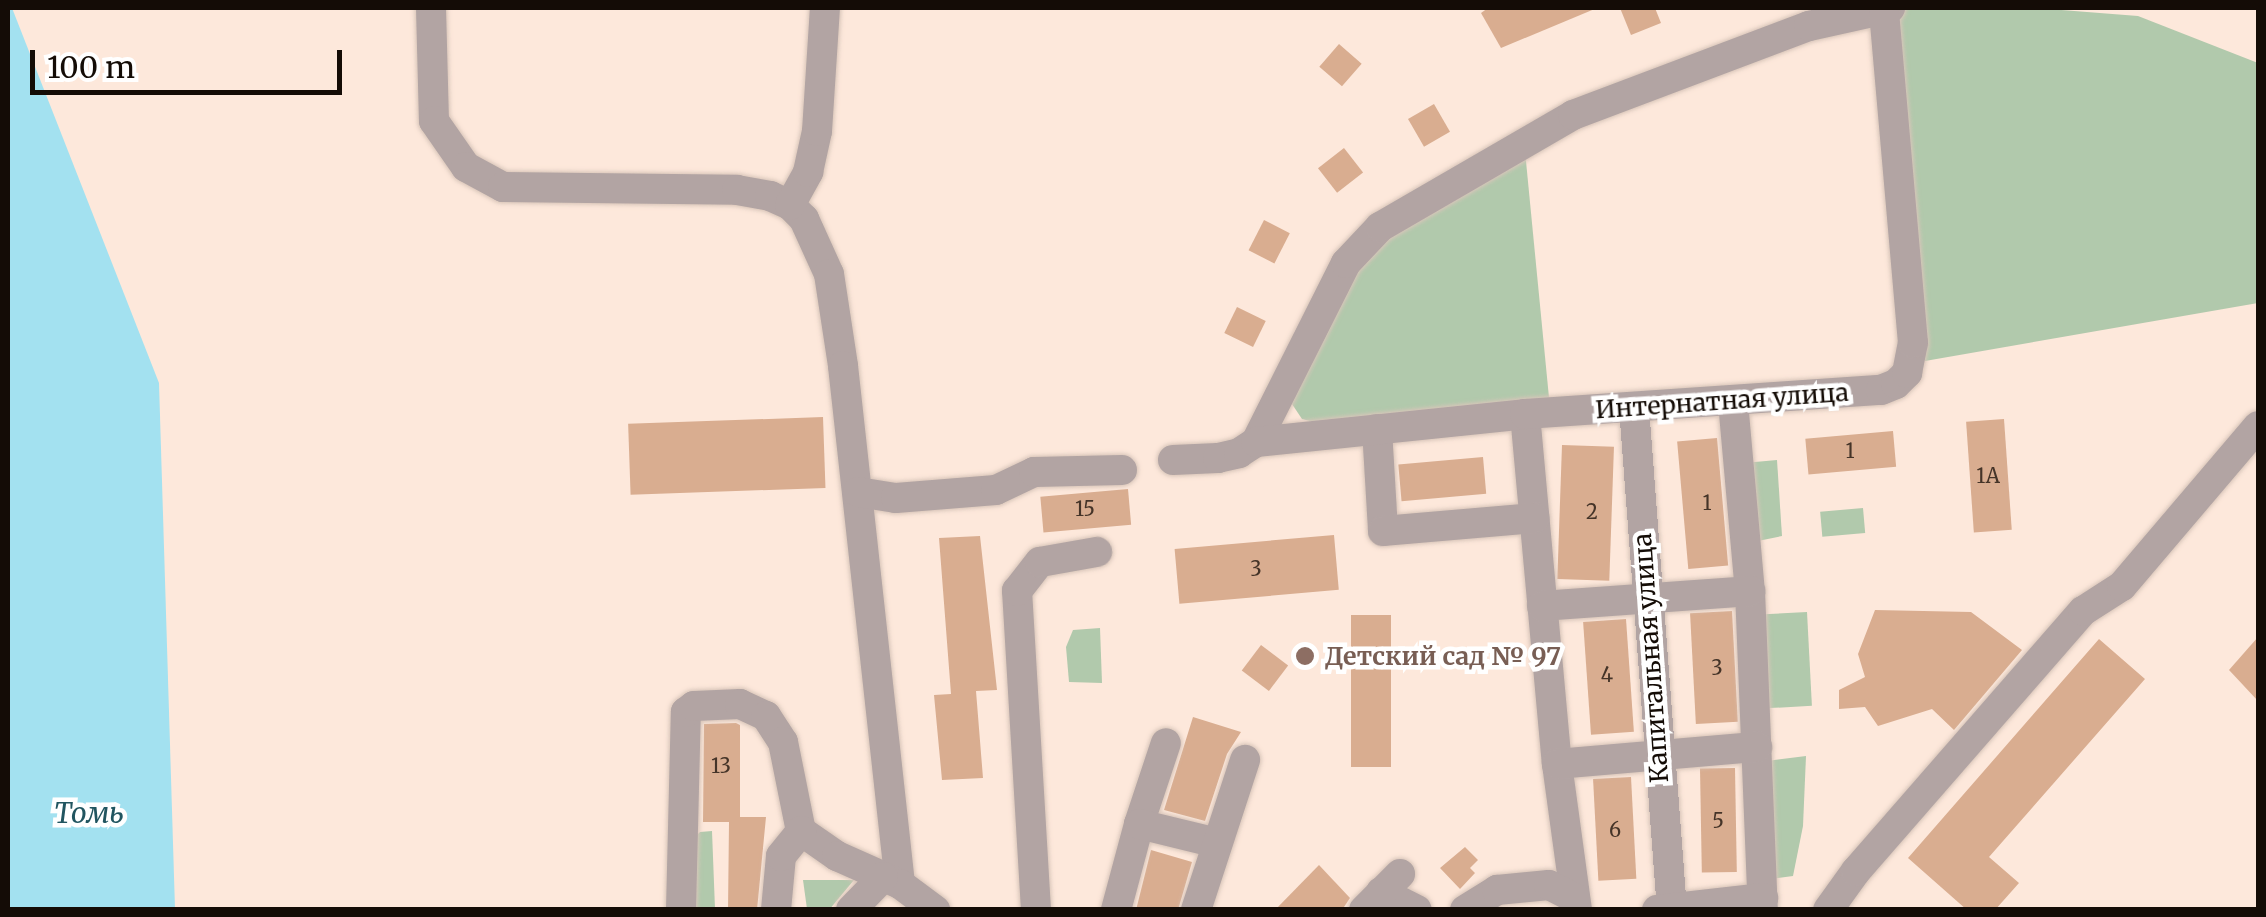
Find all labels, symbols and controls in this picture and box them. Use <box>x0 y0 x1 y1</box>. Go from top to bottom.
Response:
scale bar <box>35 30 348 92</box>
text: 100 m <box>47 48 135 86</box>
street label: Интернатная улица <box>1594 377 1850 425</box>
house number: 1 <box>1845 438 1855 462</box>
house number: 1А <box>1976 463 2000 487</box>
house number: 1 <box>1702 490 1712 514</box>
house number: 15 <box>1075 496 1095 520</box>
house number: 2 <box>1586 499 1598 523</box>
street label: Капитальная улица <box>1627 532 1675 784</box>
house number: 3 <box>1250 556 1262 580</box>
place label: Детский сад № 97 <box>1325 641 1561 671</box>
marker: Детский сад № 97 <box>1294 645 1316 667</box>
house number: 3 <box>1711 655 1723 679</box>
house number: 4 <box>1601 662 1613 686</box>
house number: 13 <box>711 753 731 777</box>
water label: Томь <box>54 796 124 830</box>
house number: 5 <box>1712 808 1724 832</box>
house number: 6 <box>1609 817 1621 841</box>

